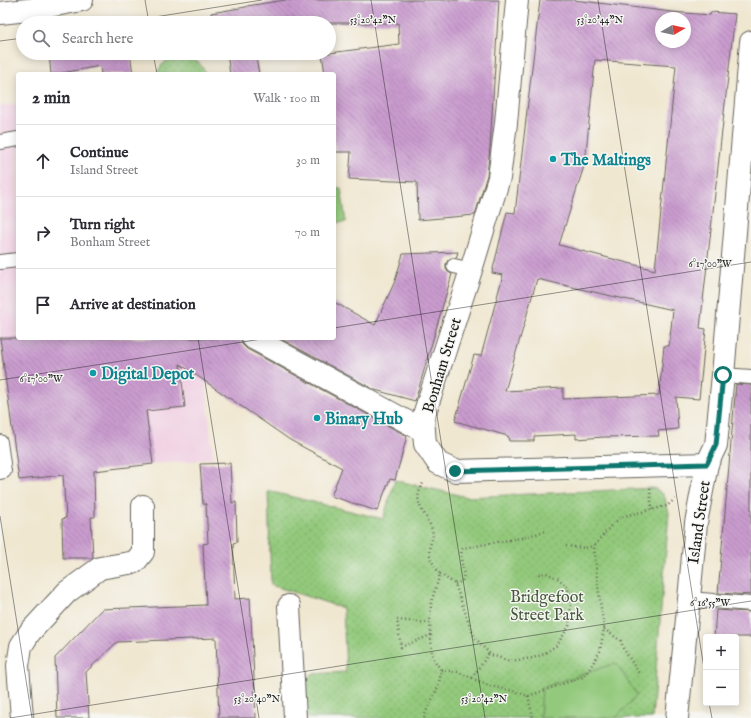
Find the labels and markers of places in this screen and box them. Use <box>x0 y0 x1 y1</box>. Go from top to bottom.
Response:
place label: The Maltings <box>560 151 651 171</box>
marker: The Maltings <box>548 154 558 164</box>
place label: Digital Depot <box>101 365 195 385</box>
marker: Digital Depot <box>88 368 98 378</box>
place label: Binary Hub <box>325 410 403 430</box>
marker: Binary Hub <box>312 413 322 423</box>

